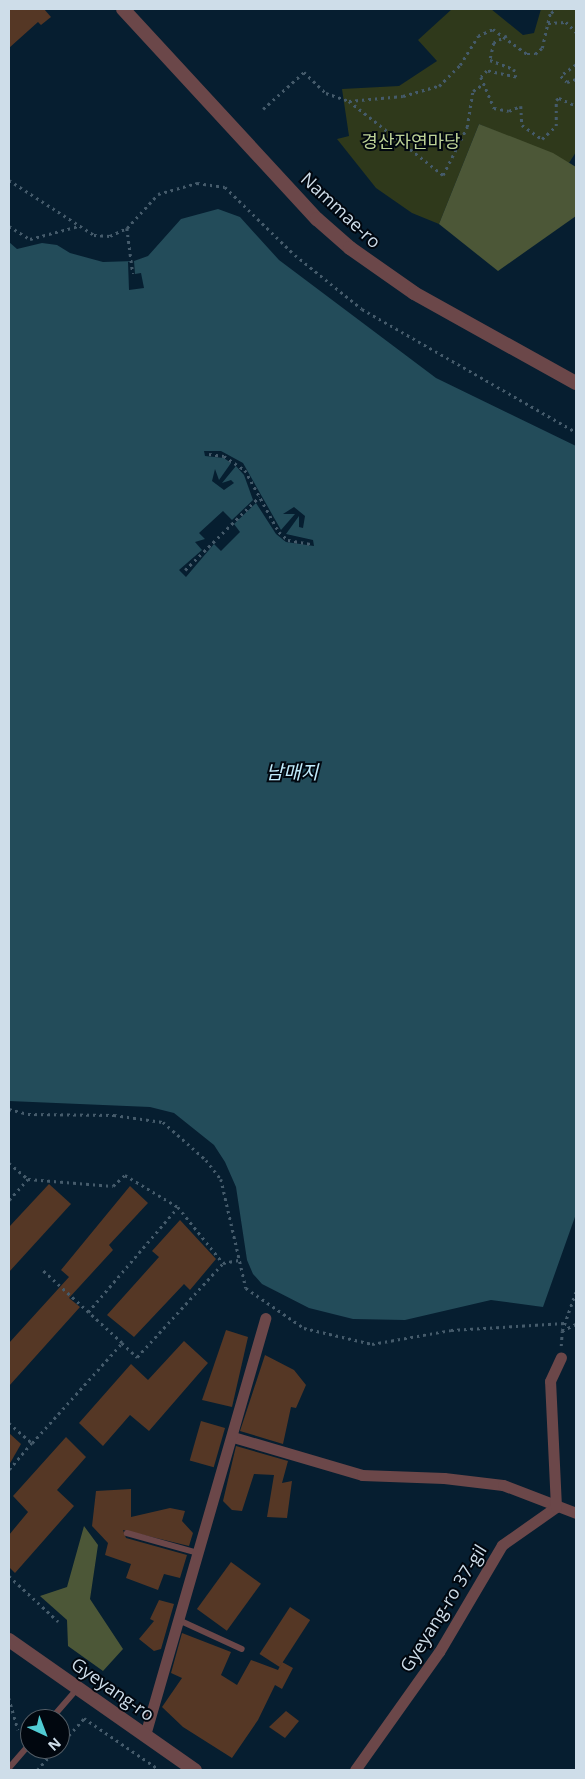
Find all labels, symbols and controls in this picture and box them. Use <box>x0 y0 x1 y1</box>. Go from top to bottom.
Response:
park label: 경산자연마당 <box>361 130 461 152</box>
street label: Nammae-ro <box>297 168 385 252</box>
water label: 남매지 <box>266 762 318 784</box>
street label: Gyeyang-ro 37-gil <box>395 1540 491 1676</box>
street label: Gyeyang-ro <box>67 1653 159 1725</box>
north arrow <box>20 1709 70 1759</box>
text: N <box>44 1734 66 1755</box>

